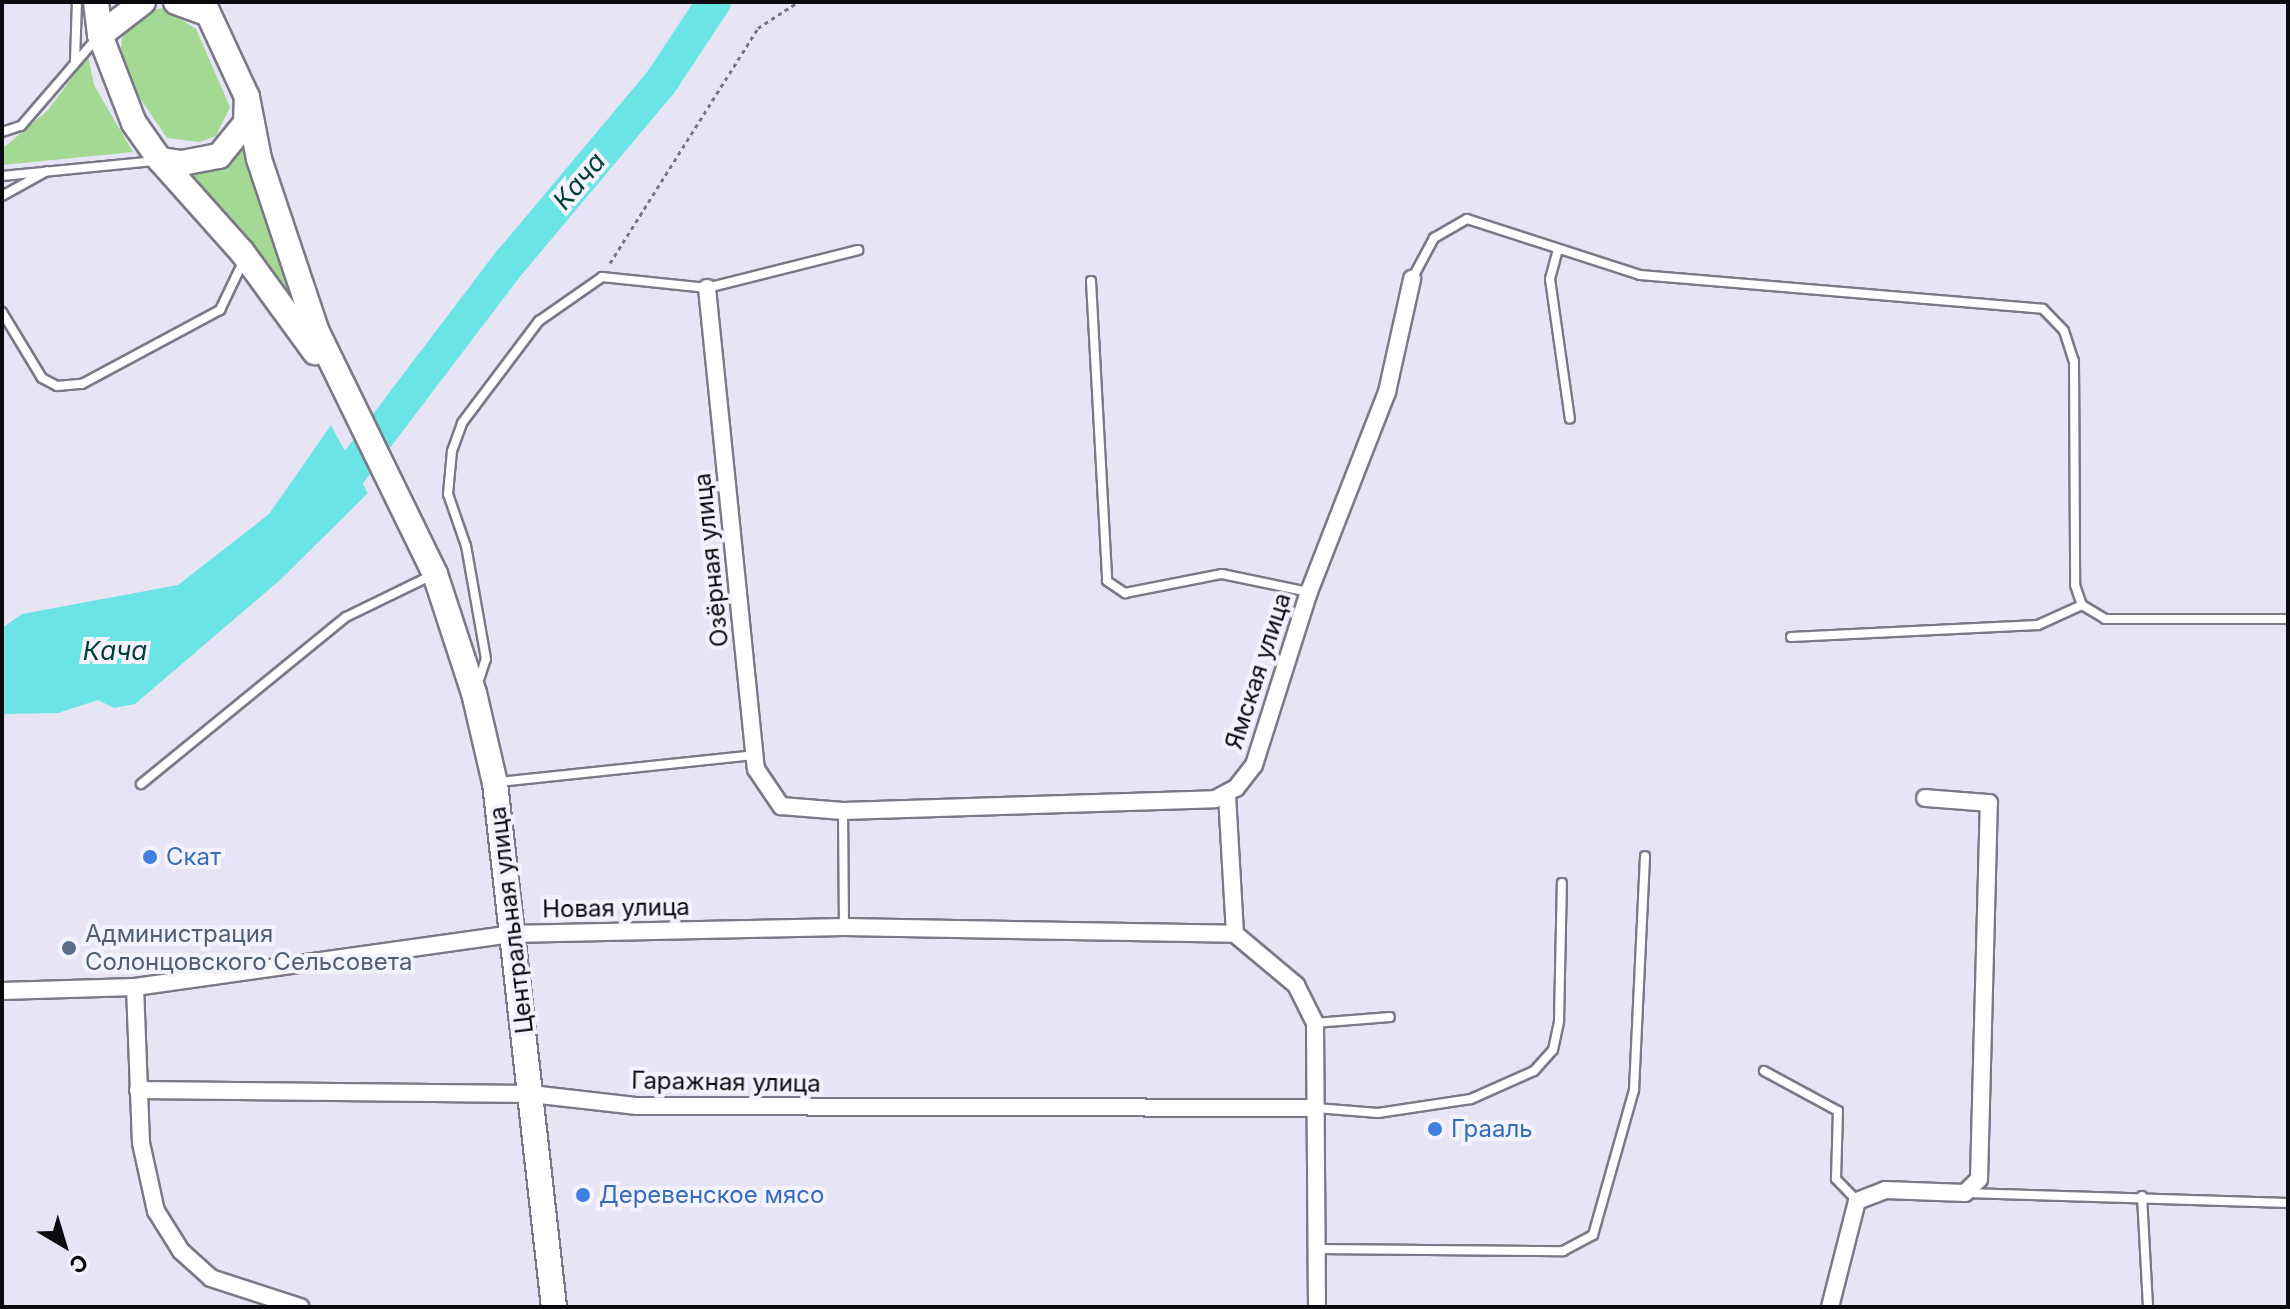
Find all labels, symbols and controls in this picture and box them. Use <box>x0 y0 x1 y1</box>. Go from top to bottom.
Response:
water label: Кача <box>546 146 612 216</box>
street label: Озёрная улица <box>688 472 734 648</box>
street label: Ямская улица <box>1219 589 1297 753</box>
water label: Кача <box>83 635 147 667</box>
street label: Центральная улица <box>483 805 539 1035</box>
place label: Скат <box>166 843 221 871</box>
marker: Скат <box>141 848 159 866</box>
street label: Новая улица <box>542 892 690 924</box>
place label: Администрация Солонцовского Сельсовета <box>85 920 412 976</box>
marker: Администрация Солонцовского Сельсовета <box>60 939 78 957</box>
street label: Гаражная улица <box>631 1066 821 1098</box>
place label: Грааль <box>1451 1115 1533 1143</box>
marker: Грааль <box>1426 1120 1444 1138</box>
place label: Деревенское мясо <box>599 1181 824 1209</box>
marker: Деревенское мясо <box>574 1186 592 1204</box>
north arrow <box>24 1205 104 1285</box>
text: С <box>64 1249 93 1279</box>

